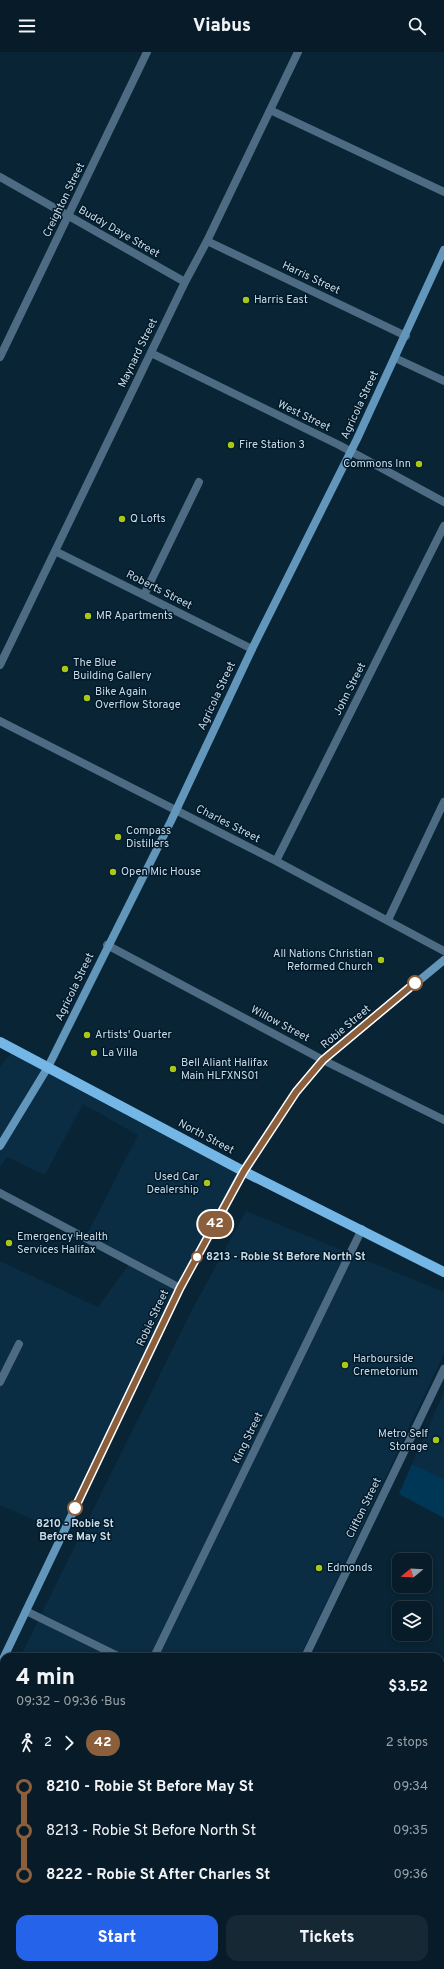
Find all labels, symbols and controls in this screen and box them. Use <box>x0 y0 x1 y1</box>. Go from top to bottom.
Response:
icon: menu <box>16 15 38 37</box>
text: Viabus <box>193 15 251 38</box>
icon: search <box>406 15 428 37</box>
street label: Creighton Street <box>40 160 88 240</box>
street label: Buddy Daye Street <box>76 203 162 261</box>
street label: Harris Street <box>280 258 342 298</box>
place label: Harris East <box>254 293 308 307</box>
marker: Harris East <box>241 295 251 305</box>
street label: Maynard Street <box>115 316 161 390</box>
street label: Agricola Street <box>338 369 382 441</box>
street label: West Street <box>275 397 333 435</box>
place label: Fire Station 3 <box>239 438 305 452</box>
marker: Fire Station 3 <box>226 440 236 450</box>
place label: Commons Inn <box>343 457 411 471</box>
marker: Commons Inn <box>414 459 424 469</box>
place label: Q Lofts <box>130 512 166 526</box>
marker: Q Lofts <box>117 514 127 524</box>
street label: Roberts Street <box>124 567 194 613</box>
place label: MR Apartments <box>96 609 173 623</box>
marker: MR Apartments <box>83 611 93 621</box>
place label: The Blue Building Gallery <box>73 656 152 683</box>
street label: Agricola Street <box>195 660 239 732</box>
street label: John Street <box>331 660 369 718</box>
marker: The Blue Building Gallery <box>60 664 70 674</box>
place label: Bike Again Overflow Storage <box>95 685 181 712</box>
marker: Bike Again Overflow Storage <box>82 693 92 703</box>
street label: Charles Street <box>194 802 262 846</box>
place label: Compass Distillers <box>126 824 171 851</box>
marker: Compass Distillers <box>113 832 123 842</box>
place label: Open Mic House <box>121 865 201 879</box>
marker: Open Mic House <box>108 867 118 877</box>
place label: All Nations Christian Reformed Church <box>273 947 373 974</box>
street label: Agricola Street <box>53 951 97 1023</box>
marker: All Nations Christian Reformed Church <box>376 955 386 965</box>
unlabelled marker <box>407 975 423 991</box>
street label: Robie Street <box>318 1002 374 1052</box>
street label: Willow Street <box>248 1003 312 1045</box>
place label: Artists' Quarter <box>95 1028 173 1042</box>
marker: Artists' Quarter <box>82 1030 92 1040</box>
place label: La Villa <box>102 1046 138 1060</box>
marker: La Villa <box>89 1048 99 1058</box>
place label: Bell Aliant Halifax Main HLFXNS01 <box>181 1056 268 1083</box>
marker: Bell Aliant Halifax Main HLFXNS01 <box>168 1064 178 1074</box>
street label: North Street <box>176 1116 236 1158</box>
place label: Used Car Dealership <box>147 1170 200 1197</box>
marker: Used Car Dealership <box>202 1178 212 1188</box>
line badge: 42 <box>197 1211 233 1237</box>
text: 42 <box>206 1215 224 1232</box>
place label: Emergency Health Services Halifax <box>17 1230 108 1257</box>
marker: Emergency Health Services Halifax <box>4 1238 14 1248</box>
place label: 8213 - Robie St Before North St <box>206 1250 366 1264</box>
marker: 8213 - Robie St Before North St <box>191 1251 203 1263</box>
street label: Robie Street <box>134 1287 172 1349</box>
place label: Harbourside Cremetorium <box>353 1352 418 1379</box>
marker: Harbourside Cremetorium <box>340 1360 350 1370</box>
street label: King Street <box>230 1410 266 1466</box>
place label: Metro Self Storage <box>378 1427 428 1454</box>
marker: Metro Self Storage <box>431 1435 441 1445</box>
street label: Clifton Street <box>343 1475 385 1541</box>
marker: 8210 - Robie St Before May St <box>67 1500 83 1516</box>
place label: 8210 - Robie St Before May St <box>36 1517 114 1544</box>
north arrow <box>392 1553 432 1593</box>
map controls <box>392 1553 432 1641</box>
place label: Edmonds <box>327 1561 373 1575</box>
marker: Edmonds <box>314 1563 324 1573</box>
button: layers <box>392 1601 432 1641</box>
text: 4 min <box>16 1665 75 1692</box>
text: $3.52 <box>388 1678 428 1697</box>
text: 09:32 – 09:36 · Bus <box>16 1694 126 1710</box>
icon: walk <box>16 1732 38 1754</box>
icon: forward <box>58 1732 80 1754</box>
text: 42 <box>94 1734 112 1751</box>
text: 2 <box>44 1735 52 1751</box>
text: 2 stops <box>386 1735 428 1751</box>
text: 8210 - Robie St Before May St <box>46 1778 254 1797</box>
text: 09:34 <box>393 1779 428 1795</box>
text: 8213 - Robie St Before North St <box>46 1822 256 1841</box>
text: 09:35 <box>393 1823 428 1839</box>
text: 8222 - Robie St After Charles St <box>46 1866 270 1885</box>
text: 09:36 <box>393 1867 428 1883</box>
button: Start <box>16 1915 218 1961</box>
button: Tickets <box>226 1915 428 1961</box>

